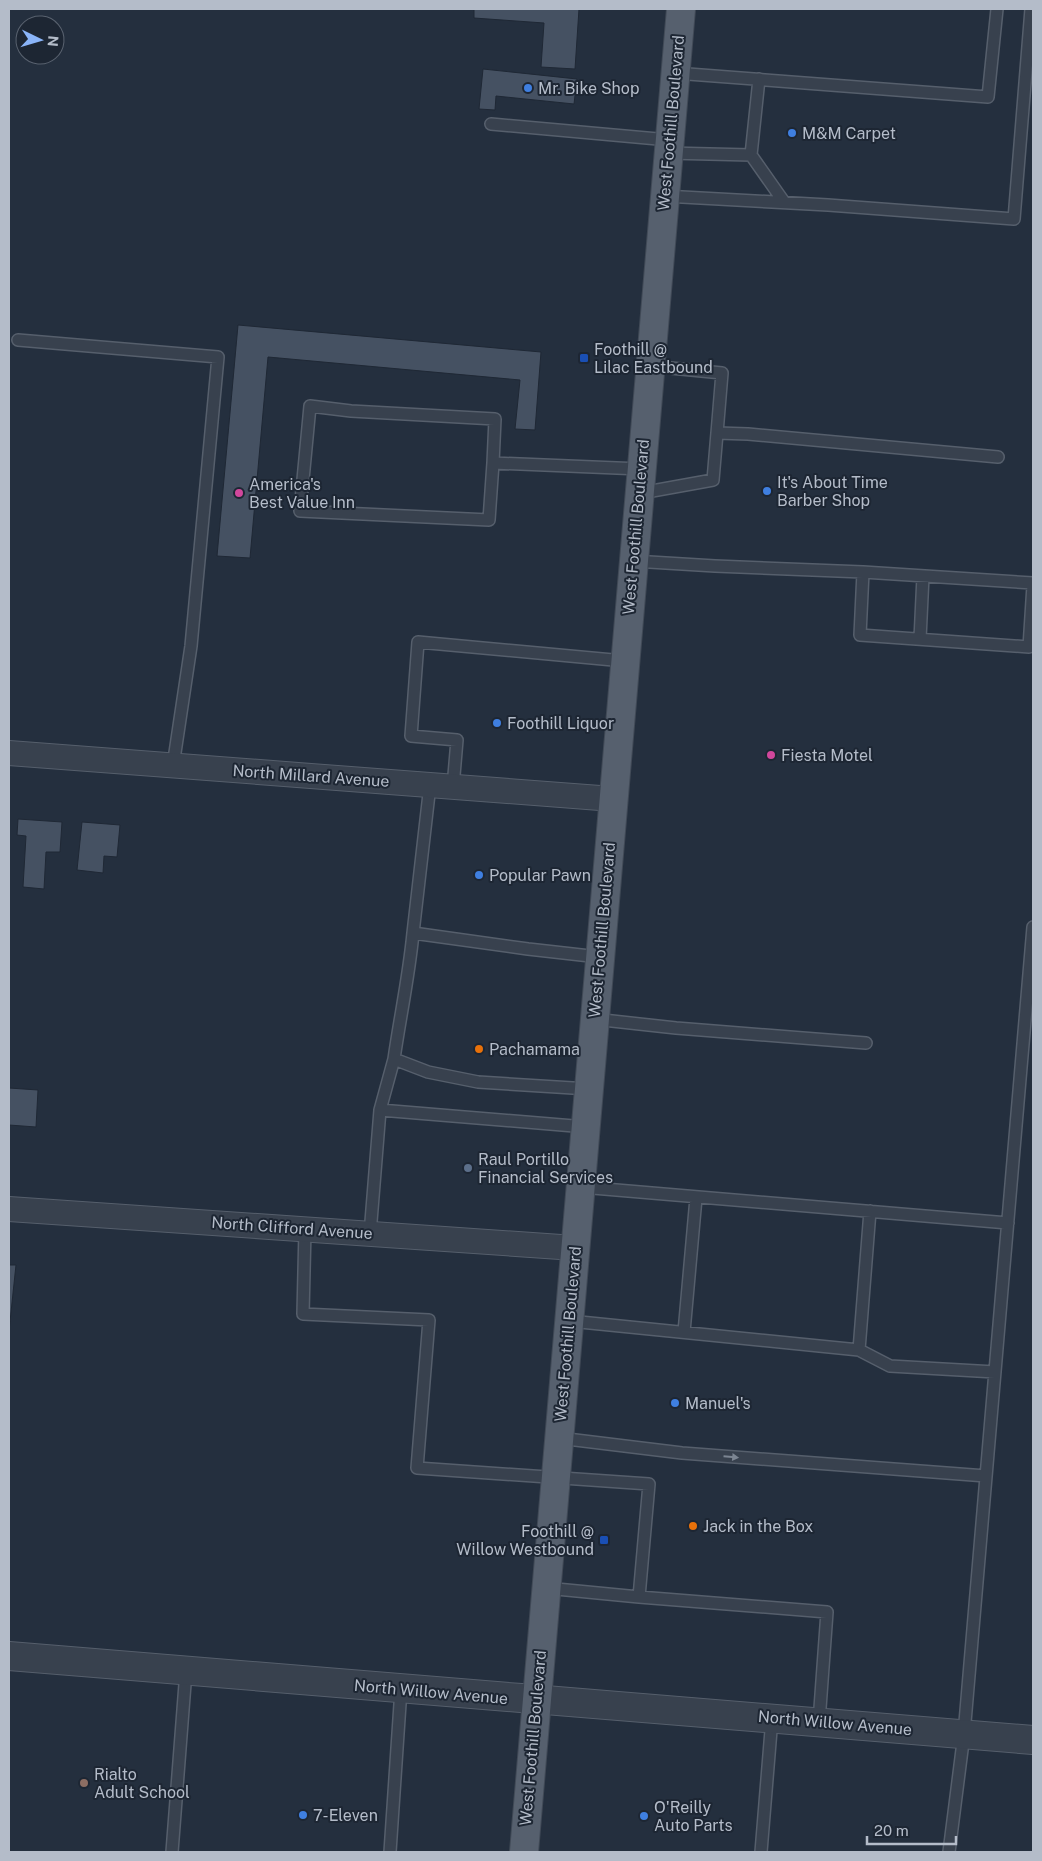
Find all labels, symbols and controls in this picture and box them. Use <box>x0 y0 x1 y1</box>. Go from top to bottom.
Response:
north arrow <box>15 15 65 65</box>
street label: West Foothill Boulevard <box>654 34 688 212</box>
text: N <box>45 35 61 47</box>
place label: Mr. Bike Shop <box>538 79 639 98</box>
marker: Mr. Bike Shop <box>522 82 534 94</box>
place label: M&M Carpet <box>802 124 896 143</box>
marker: M&M Carpet <box>786 127 798 139</box>
place label: Foothill @ Lilac Eastbound <box>594 340 713 377</box>
marker: Foothill @ Lilac Eastbound <box>578 352 590 364</box>
street label: West Foothill Boulevard <box>619 438 653 616</box>
place label: It's About Time Barber Shop <box>777 473 888 510</box>
place label: America's Best Value Inn <box>249 475 355 512</box>
marker: It's About Time Barber Shop <box>761 485 773 497</box>
marker: America's Best Value Inn <box>233 487 245 499</box>
place label: Foothill Liquor <box>507 714 614 733</box>
marker: Foothill Liquor <box>491 717 503 729</box>
place label: Fiesta Motel <box>781 746 873 765</box>
marker: Fiesta Motel <box>765 749 777 761</box>
street label: North Millard Avenue <box>232 761 390 791</box>
street label: West Foothill Boulevard <box>585 841 619 1019</box>
place label: Popular Pawn <box>489 866 591 885</box>
marker: Popular Pawn <box>473 869 485 881</box>
place label: Pachamama <box>489 1040 580 1059</box>
marker: Pachamama <box>473 1043 485 1055</box>
place label: Raul Portillo Financial Services <box>478 1150 613 1187</box>
marker: Raul Portillo Financial Services <box>462 1162 474 1174</box>
street label: North Clifford Avenue <box>211 1213 373 1243</box>
street label: West Foothill Boulevard <box>551 1245 585 1423</box>
place label: Manuel's <box>685 1394 751 1413</box>
marker: Manuel's <box>669 1397 681 1409</box>
one-way arrow <box>723 1453 739 1461</box>
place label: Jack in the Box <box>703 1517 813 1536</box>
marker: Jack in the Box <box>687 1520 699 1532</box>
place label: Foothill @ Willow Westbound <box>456 1522 594 1559</box>
marker: Foothill @ Willow Westbound <box>598 1534 610 1546</box>
street label: West Foothill Boulevard <box>516 1649 550 1827</box>
street label: North Willow Avenue <box>353 1676 509 1708</box>
street label: North Willow Avenue <box>757 1707 913 1739</box>
place label: Rialto Adult School <box>94 1765 190 1802</box>
marker: Rialto Adult School <box>78 1777 90 1789</box>
place label: O'Reilly Auto Parts <box>654 1798 733 1835</box>
place label: 7-Eleven <box>313 1806 378 1825</box>
marker: 7-Eleven <box>297 1809 309 1821</box>
marker: O'Reilly Auto Parts <box>638 1810 650 1822</box>
scale bar <box>867 1814 956 1846</box>
text: 20 m <box>874 1822 909 1839</box>

